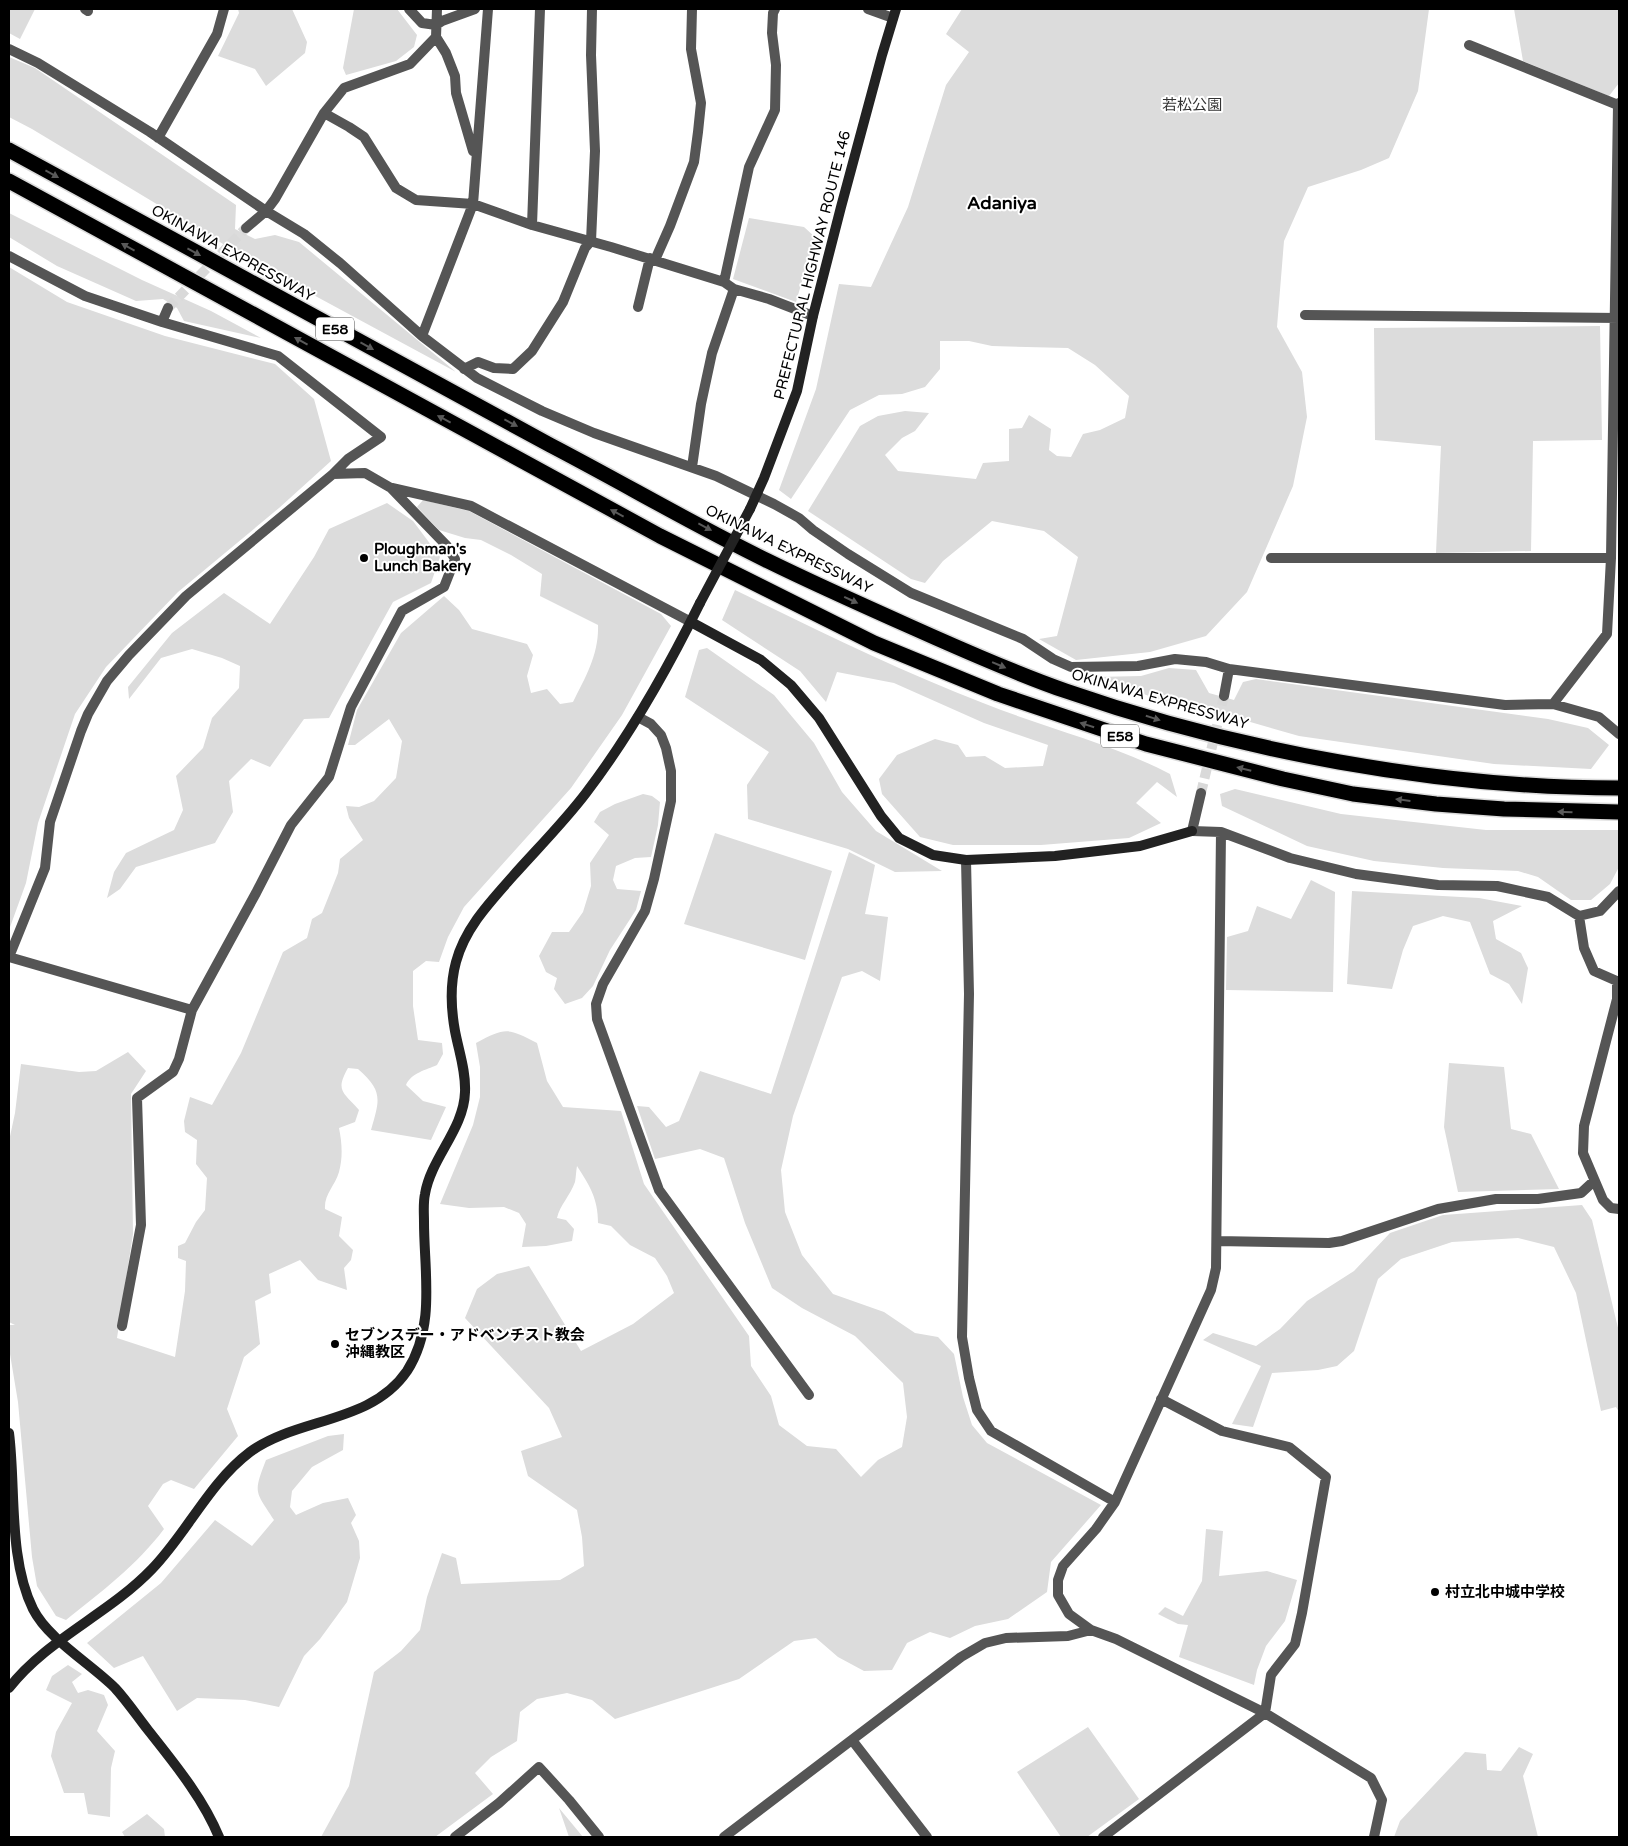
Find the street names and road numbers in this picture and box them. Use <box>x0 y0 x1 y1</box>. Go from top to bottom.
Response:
street label: PREFECTURAL HIGHWAY ROUTE 146 <box>770 129 854 401</box>
street label: OKINAWA EXPRESSWAY <box>148 201 318 306</box>
road number: E58 <box>316 318 354 340</box>
street label: OKINAWA EXPRESSWAY <box>703 501 876 597</box>
street label: OKINAWA EXPRESSWAY <box>1069 665 1251 733</box>
road number: E58 <box>1101 724 1139 748</box>

